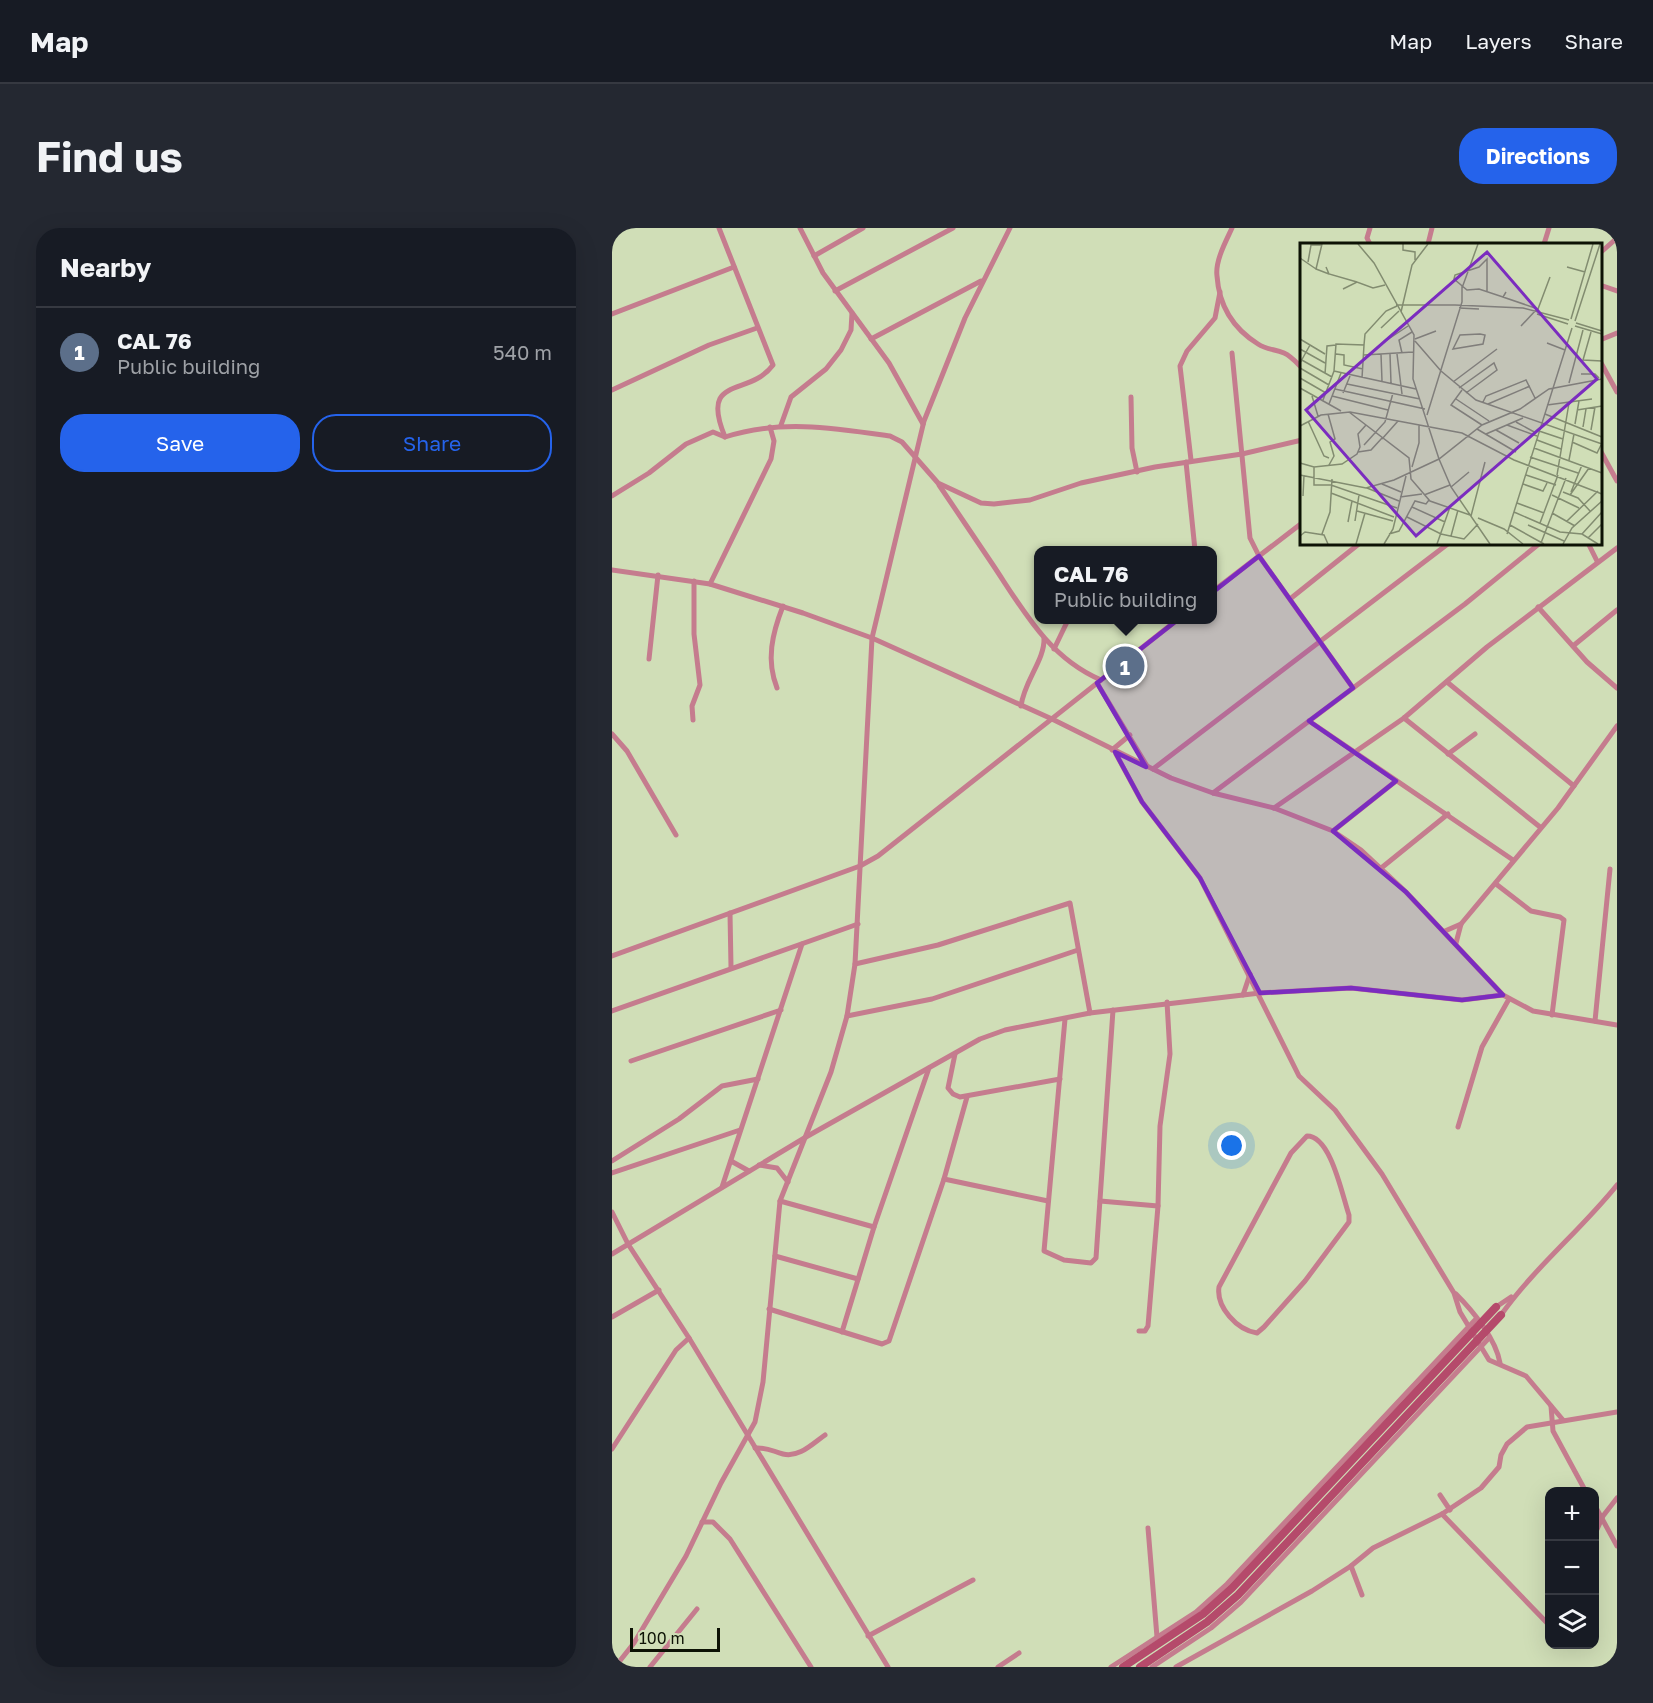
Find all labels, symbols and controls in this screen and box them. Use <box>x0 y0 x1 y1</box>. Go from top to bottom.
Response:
text: Map <box>30 25 88 58</box>
text: Map <box>1389 28 1432 54</box>
text: Layers <box>1465 28 1532 54</box>
text: Share <box>1565 28 1623 54</box>
button: Directions <box>1459 128 1617 184</box>
text: Find us <box>36 131 183 181</box>
inset map <box>1300 243 1602 544</box>
text: Nearby <box>60 252 151 283</box>
text: CAL 76 <box>117 327 192 354</box>
text: 1 <box>74 340 85 364</box>
text: 540 m <box>493 340 552 364</box>
text: Public building <box>117 354 260 378</box>
button: Save <box>60 414 300 472</box>
button: Share <box>312 414 552 472</box>
popup <box>1034 546 1217 624</box>
text: CAL 76 <box>1054 560 1129 587</box>
text: Public building <box>1054 587 1197 611</box>
pin: 1 <box>1106 644 1144 688</box>
your location <box>1217 1131 1246 1160</box>
map controls <box>1545 1487 1599 1649</box>
button: + <box>1545 1487 1599 1541</box>
button: − <box>1545 1541 1599 1595</box>
button: layers <box>1545 1595 1599 1649</box>
scale bar <box>630 1625 720 1652</box>
text: 100 m <box>639 1628 685 1648</box>

